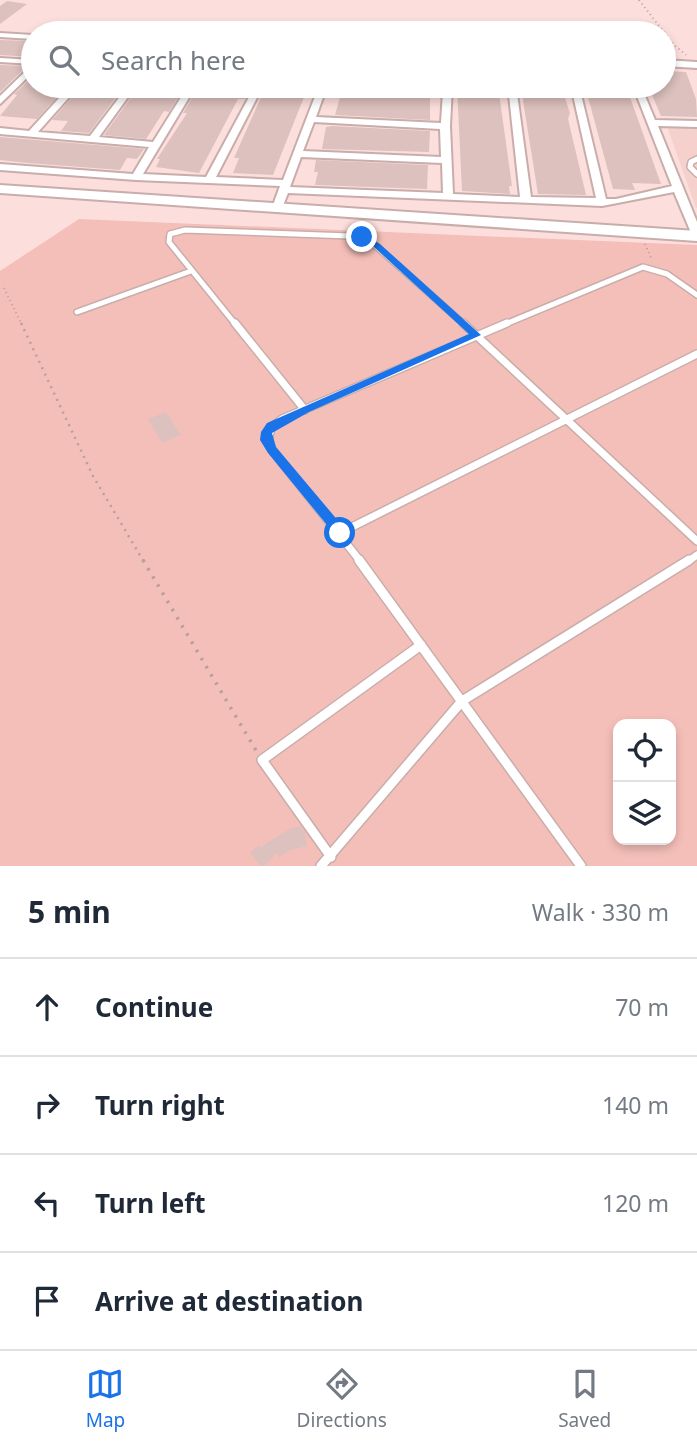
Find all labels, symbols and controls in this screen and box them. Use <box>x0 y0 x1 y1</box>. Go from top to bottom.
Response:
search box <box>21 21 676 98</box>
icon: search <box>45 41 83 79</box>
text: Search here <box>101 42 246 78</box>
route end <box>346 221 377 252</box>
route start <box>324 517 355 548</box>
map controls <box>613 719 676 845</box>
button: locate <box>613 719 676 782</box>
button: layers <box>613 782 676 845</box>
text: 5 min <box>28 891 111 932</box>
text: Walk · 330 m <box>532 896 669 928</box>
icon: ahead <box>28 988 66 1026</box>
text: Continue <box>95 989 213 1025</box>
text: 70 m <box>615 991 669 1023</box>
icon: right <box>28 1086 66 1124</box>
text: Turn right <box>95 1087 225 1123</box>
text: 140 m <box>602 1089 669 1121</box>
icon: left <box>28 1184 66 1222</box>
text: Turn left <box>95 1185 206 1221</box>
text: 120 m <box>602 1187 669 1219</box>
icon: arrive <box>28 1282 66 1320</box>
text: Arrive at destination <box>95 1283 364 1319</box>
tab: Map <box>86 1365 125 1433</box>
tab: Directions <box>297 1365 387 1433</box>
tab: Saved <box>558 1365 611 1433</box>

